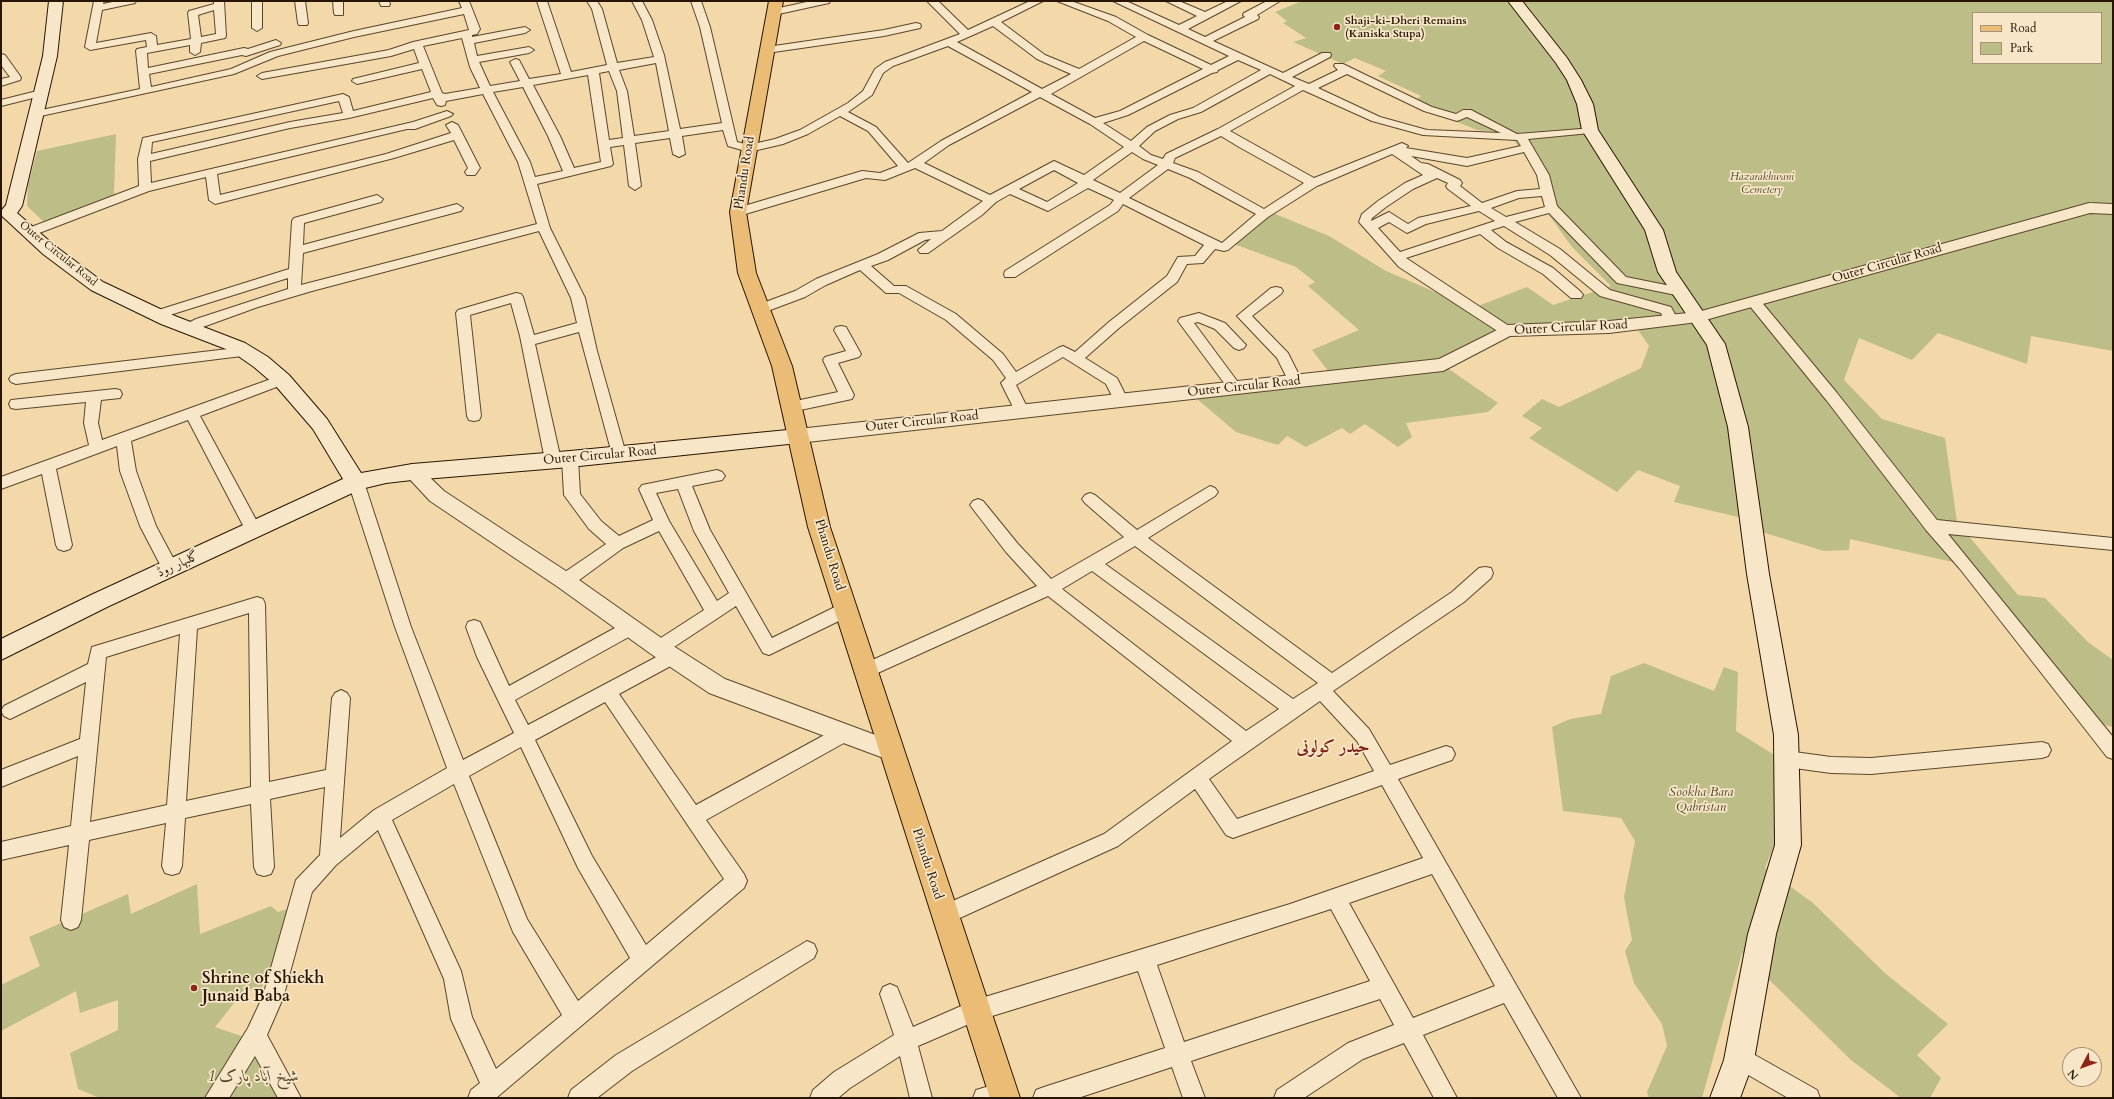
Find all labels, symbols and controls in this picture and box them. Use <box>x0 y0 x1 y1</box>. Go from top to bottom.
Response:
legend <box>1972 12 2102 64</box>
place label: Shaji-ki-Dheri Remains (Kaniska Stupa) <box>1345 14 1467 40</box>
text: Road <box>2010 20 2036 36</box>
marker: Shaji-ki-Dheri Remains (Kaniska Stupa) <box>1332 22 1342 32</box>
text: Park <box>2010 40 2033 56</box>
street label: Phandu Road <box>732 135 758 211</box>
park label: Hazarakhwani Cemetery <box>1730 170 1794 196</box>
street label: Outer Circular Road <box>16 219 100 289</box>
street label: Outer Circular Road <box>1830 241 1944 287</box>
street label: Outer Circular Road <box>1514 317 1628 339</box>
street label: Outer Circular Road <box>1187 373 1301 401</box>
street label: Outer Circular Road <box>865 408 979 436</box>
street label: Outer Circular Road <box>543 443 657 469</box>
street label: Phandu Road <box>811 517 847 593</box>
street label: گلبہار روڈ <box>155 549 201 581</box>
district label: حیدر کولونی <box>1296 738 1370 758</box>
park label: Sookha Bara Qabristan <box>1669 785 1733 816</box>
street label: Phandu Road <box>908 826 946 902</box>
place label: Shrine of Shiekh Junaid Baba <box>202 969 324 1007</box>
marker: Shrine of Shiekh Junaid Baba <box>189 983 199 993</box>
north arrow <box>2062 1047 2102 1087</box>
text: N <box>2065 1066 2082 1083</box>
park label: شیخ آباد پارک 1 <box>207 1067 299 1087</box>

